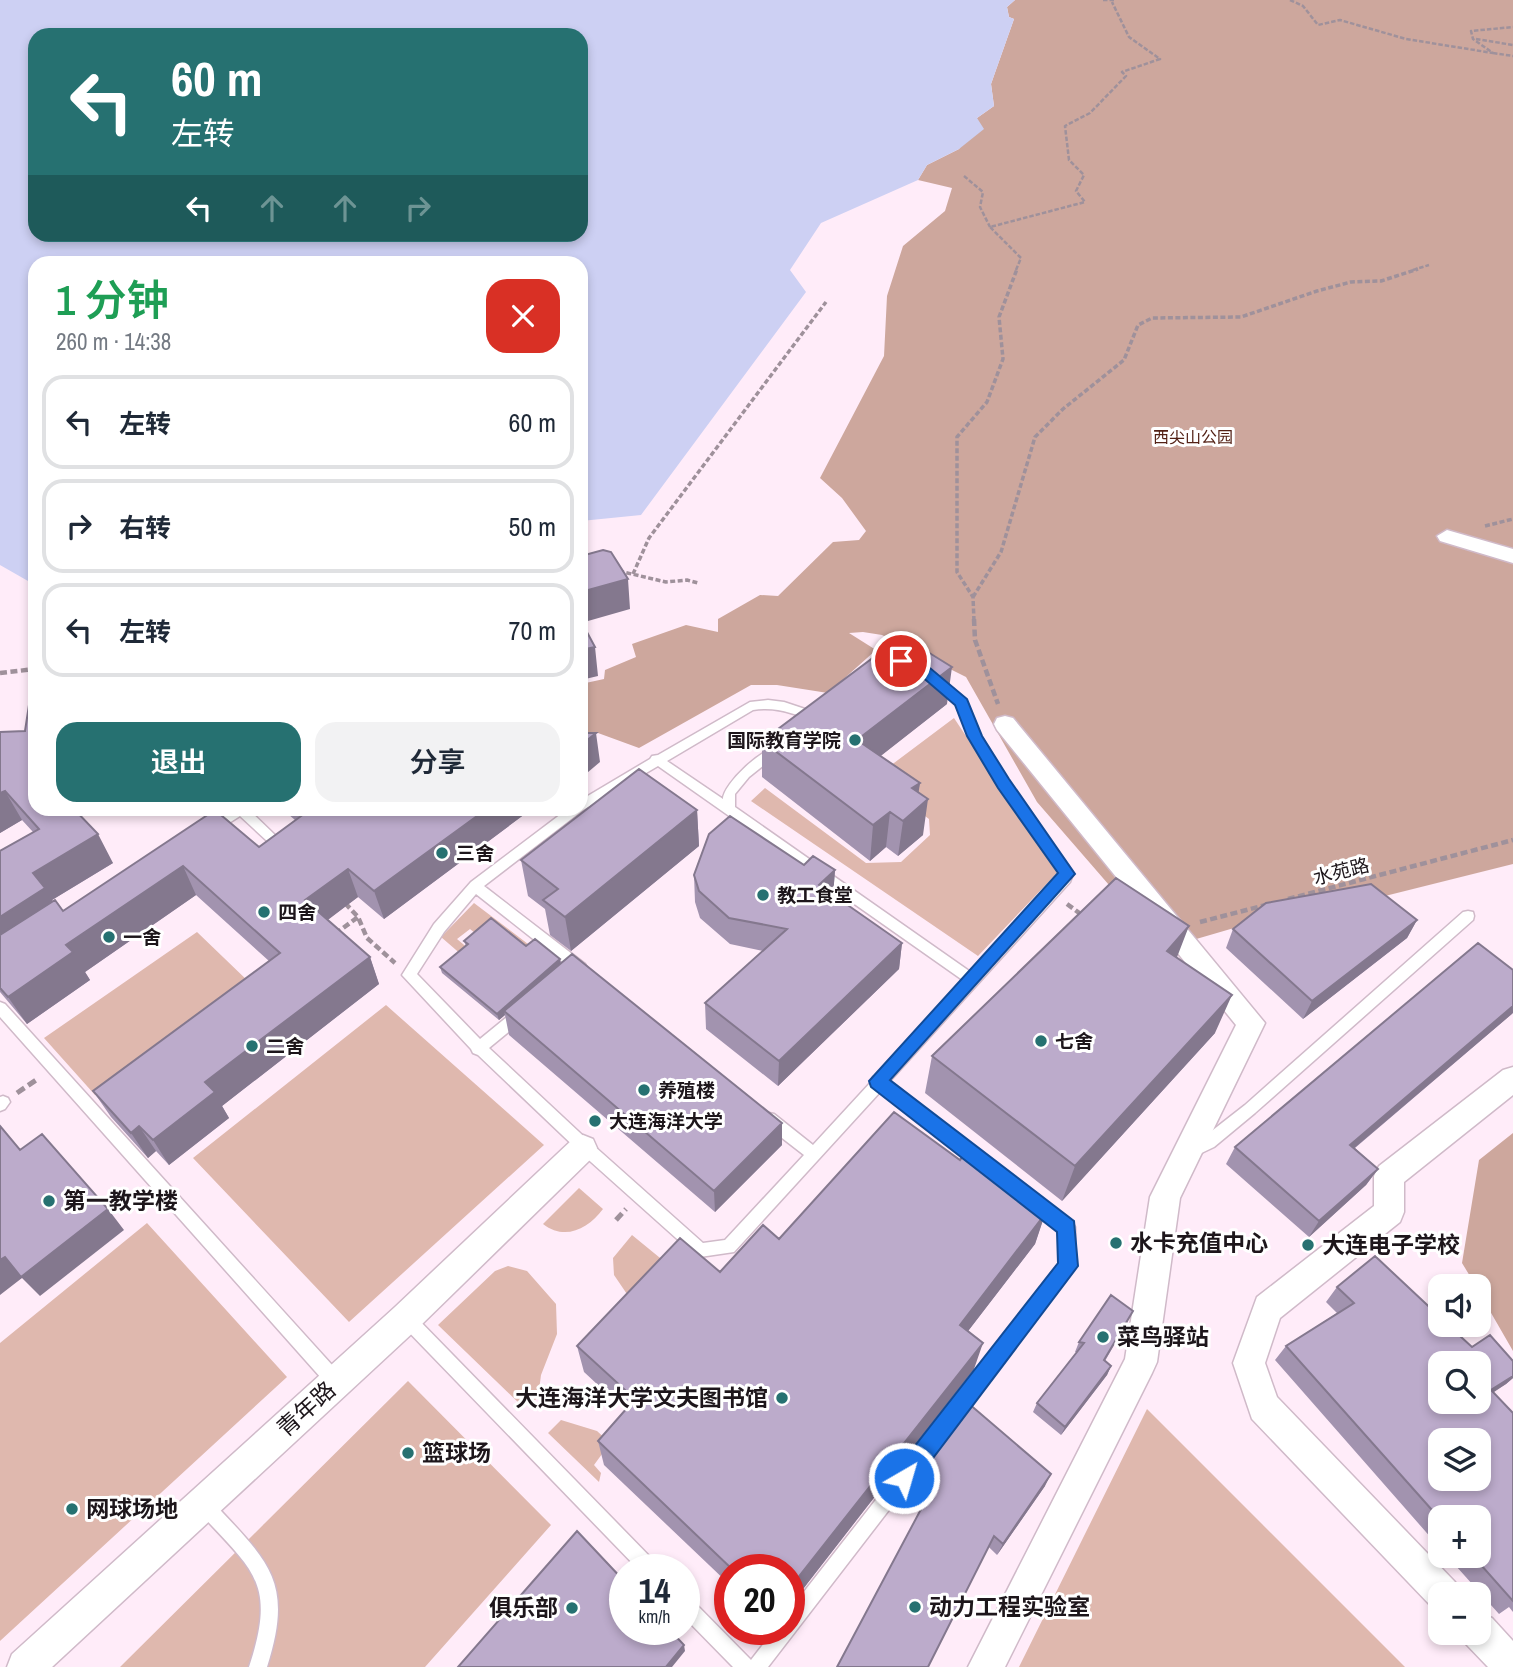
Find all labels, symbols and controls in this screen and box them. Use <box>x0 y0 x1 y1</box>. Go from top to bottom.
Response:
text: 60 m <box>171 45 263 111</box>
icon: left <box>56 56 147 147</box>
text: 左转 <box>171 112 235 155</box>
icon: left <box>180 189 218 227</box>
icon: ahead <box>253 189 291 227</box>
icon: ahead <box>326 189 364 227</box>
icon: right <box>399 189 437 227</box>
text: 1 分钟 <box>56 272 169 328</box>
button: close <box>486 279 560 353</box>
text: 260 m · 14:38 <box>56 326 171 357</box>
icon: left <box>60 403 98 441</box>
text: 60 m <box>509 405 556 440</box>
text: 左转 <box>119 406 171 441</box>
park label: 西尖山公园 <box>1153 426 1233 448</box>
icon: right <box>60 507 98 545</box>
text: 50 m <box>509 509 556 544</box>
text: 右转 <box>119 510 171 545</box>
icon: left <box>60 611 98 649</box>
text: 70 m <box>509 613 556 648</box>
text: 左转 <box>119 614 171 649</box>
pin <box>871 631 931 691</box>
icon: arrive <box>882 642 920 680</box>
button: 退出 <box>56 722 301 802</box>
button: 分享 <box>315 722 560 802</box>
place label: 国际教育学院 <box>727 727 841 753</box>
marker: 国际教育学院 <box>847 732 863 748</box>
place label: 三舍 <box>456 840 494 866</box>
marker: 三舍 <box>434 845 450 861</box>
street label: 水苑路 <box>1310 851 1372 891</box>
place label: 教工食堂 <box>777 882 853 908</box>
marker: 教工食堂 <box>755 887 771 903</box>
place label: 四舍 <box>278 899 316 925</box>
marker: 四舍 <box>256 904 272 920</box>
place label: 一舍 <box>123 924 161 950</box>
marker: 一舍 <box>101 929 117 945</box>
place label: 七舍 <box>1055 1028 1093 1054</box>
place label: 二舍 <box>266 1033 304 1059</box>
marker: 七舍 <box>1033 1033 1049 1049</box>
marker: 二舍 <box>244 1038 260 1054</box>
place label: 养殖楼 <box>658 1077 715 1103</box>
marker: 养殖楼 <box>636 1082 652 1098</box>
place label: 大连海洋大学 <box>609 1108 723 1134</box>
marker: 大连海洋大学 <box>587 1113 603 1129</box>
place label: 第一教学楼 <box>63 1185 178 1216</box>
marker: 第一教学楼 <box>41 1193 57 1209</box>
place label: 水卡充值中心 <box>1130 1227 1268 1258</box>
place label: 大连电子学校 <box>1322 1229 1460 1260</box>
marker: 水卡充值中心 <box>1108 1235 1124 1251</box>
marker: 大连电子学校 <box>1300 1237 1316 1253</box>
map controls <box>1428 1274 1491 1645</box>
button: sound <box>1428 1274 1491 1337</box>
place label: 菜鸟驿站 <box>1117 1321 1209 1352</box>
marker: 菜鸟驿站 <box>1095 1329 1111 1345</box>
button: search <box>1428 1351 1491 1414</box>
street label: 青年路 <box>270 1374 342 1443</box>
place label: 大连海洋大学文夫图书馆 <box>515 1382 768 1413</box>
marker: 大连海洋大学文夫图书馆 <box>774 1390 790 1406</box>
button: layers <box>1428 1428 1491 1491</box>
place label: 篮球场 <box>422 1437 491 1468</box>
position arrow <box>867 1441 941 1515</box>
marker: 篮球场 <box>400 1445 416 1461</box>
place label: 网球场地 <box>86 1493 178 1524</box>
marker: 网球场地 <box>64 1501 80 1517</box>
button: + <box>1428 1505 1491 1568</box>
speed limit sign: 20 <box>714 1554 805 1645</box>
text: 14 <box>639 1567 670 1614</box>
button: − <box>1428 1582 1491 1645</box>
place label: 动力工程实验室 <box>929 1591 1090 1622</box>
place label: 俱乐部 <box>489 1592 558 1623</box>
marker: 动力工程实验室 <box>907 1599 923 1615</box>
marker: 俱乐部 <box>564 1600 580 1616</box>
text: km/h <box>639 1604 671 1629</box>

